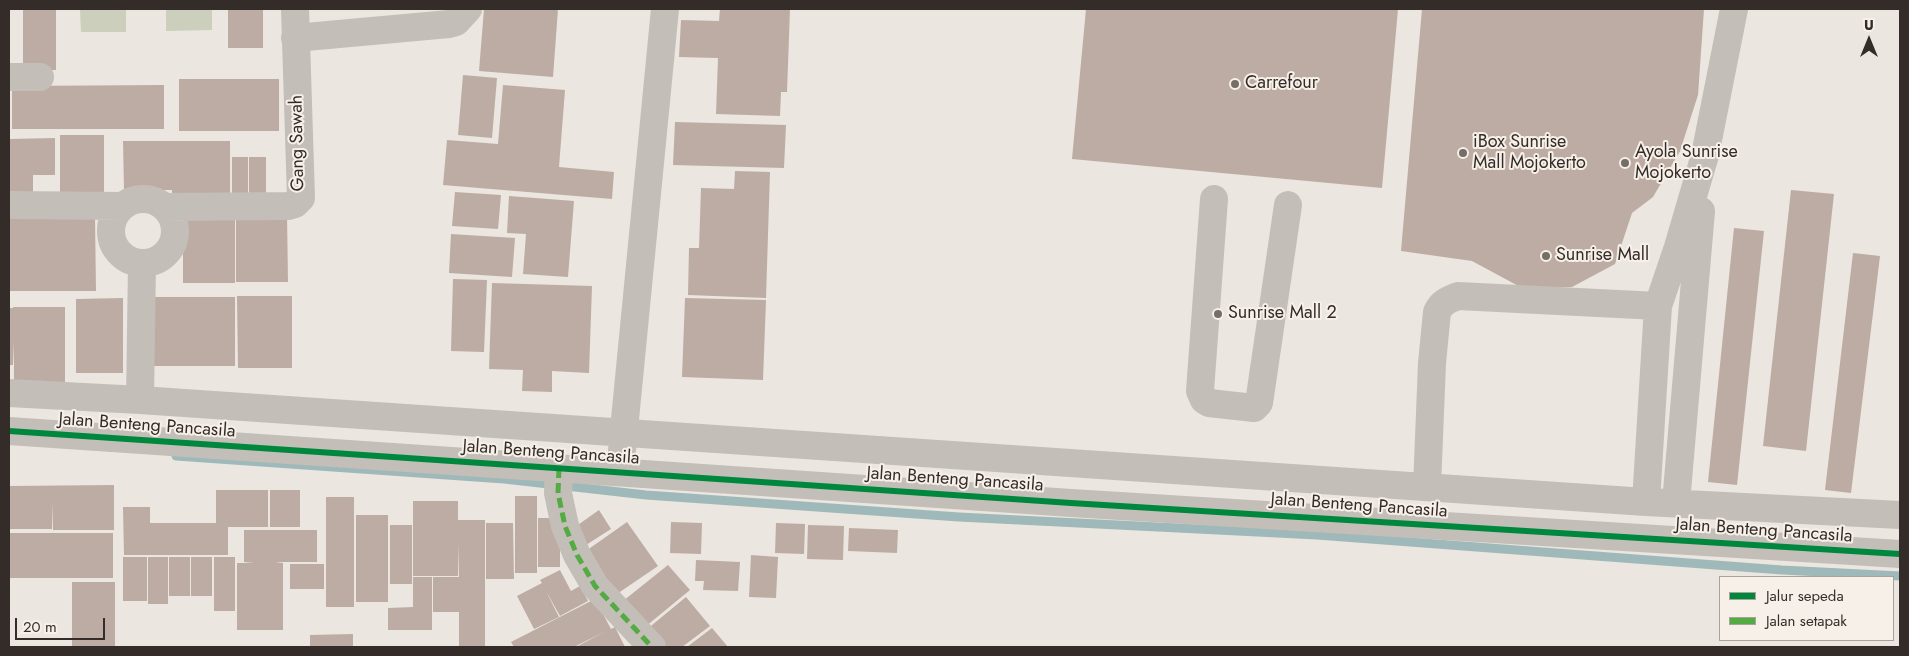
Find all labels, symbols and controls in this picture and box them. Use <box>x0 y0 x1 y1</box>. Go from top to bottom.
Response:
north arrow <box>1844 15 1894 65</box>
text: U <box>1864 15 1874 35</box>
place label: Carrefour <box>1245 73 1318 95</box>
marker: Carrefour <box>1229 78 1241 90</box>
street label: Gang Sawah <box>286 95 310 191</box>
place label: iBox Sunrise Mall Mojokerto <box>1473 132 1586 174</box>
place label: Ayola Sunrise Mojokerto <box>1635 142 1738 184</box>
marker: iBox Sunrise Mall Mojokerto <box>1457 147 1469 159</box>
marker: Ayola Sunrise Mojokerto <box>1619 157 1631 169</box>
place label: Sunrise Mall <box>1556 245 1649 267</box>
marker: Sunrise Mall <box>1540 250 1552 262</box>
place label: Sunrise Mall 2 <box>1228 303 1337 325</box>
marker: Sunrise Mall 2 <box>1212 308 1224 320</box>
street label: Jalan Benteng Pancasila <box>58 409 236 443</box>
street label: Jalan Benteng Pancasila <box>462 436 640 470</box>
street label: Jalan Benteng Pancasila <box>866 463 1044 497</box>
street label: Jalan Benteng Pancasila <box>1270 489 1448 523</box>
street label: Jalan Benteng Pancasila <box>1675 514 1853 548</box>
legend <box>1719 576 1894 641</box>
text: Jalur sepeda <box>1766 585 1844 607</box>
scale bar <box>18 608 108 640</box>
text: Jalan setapak <box>1766 610 1847 632</box>
text: 20 m <box>23 616 57 638</box>

